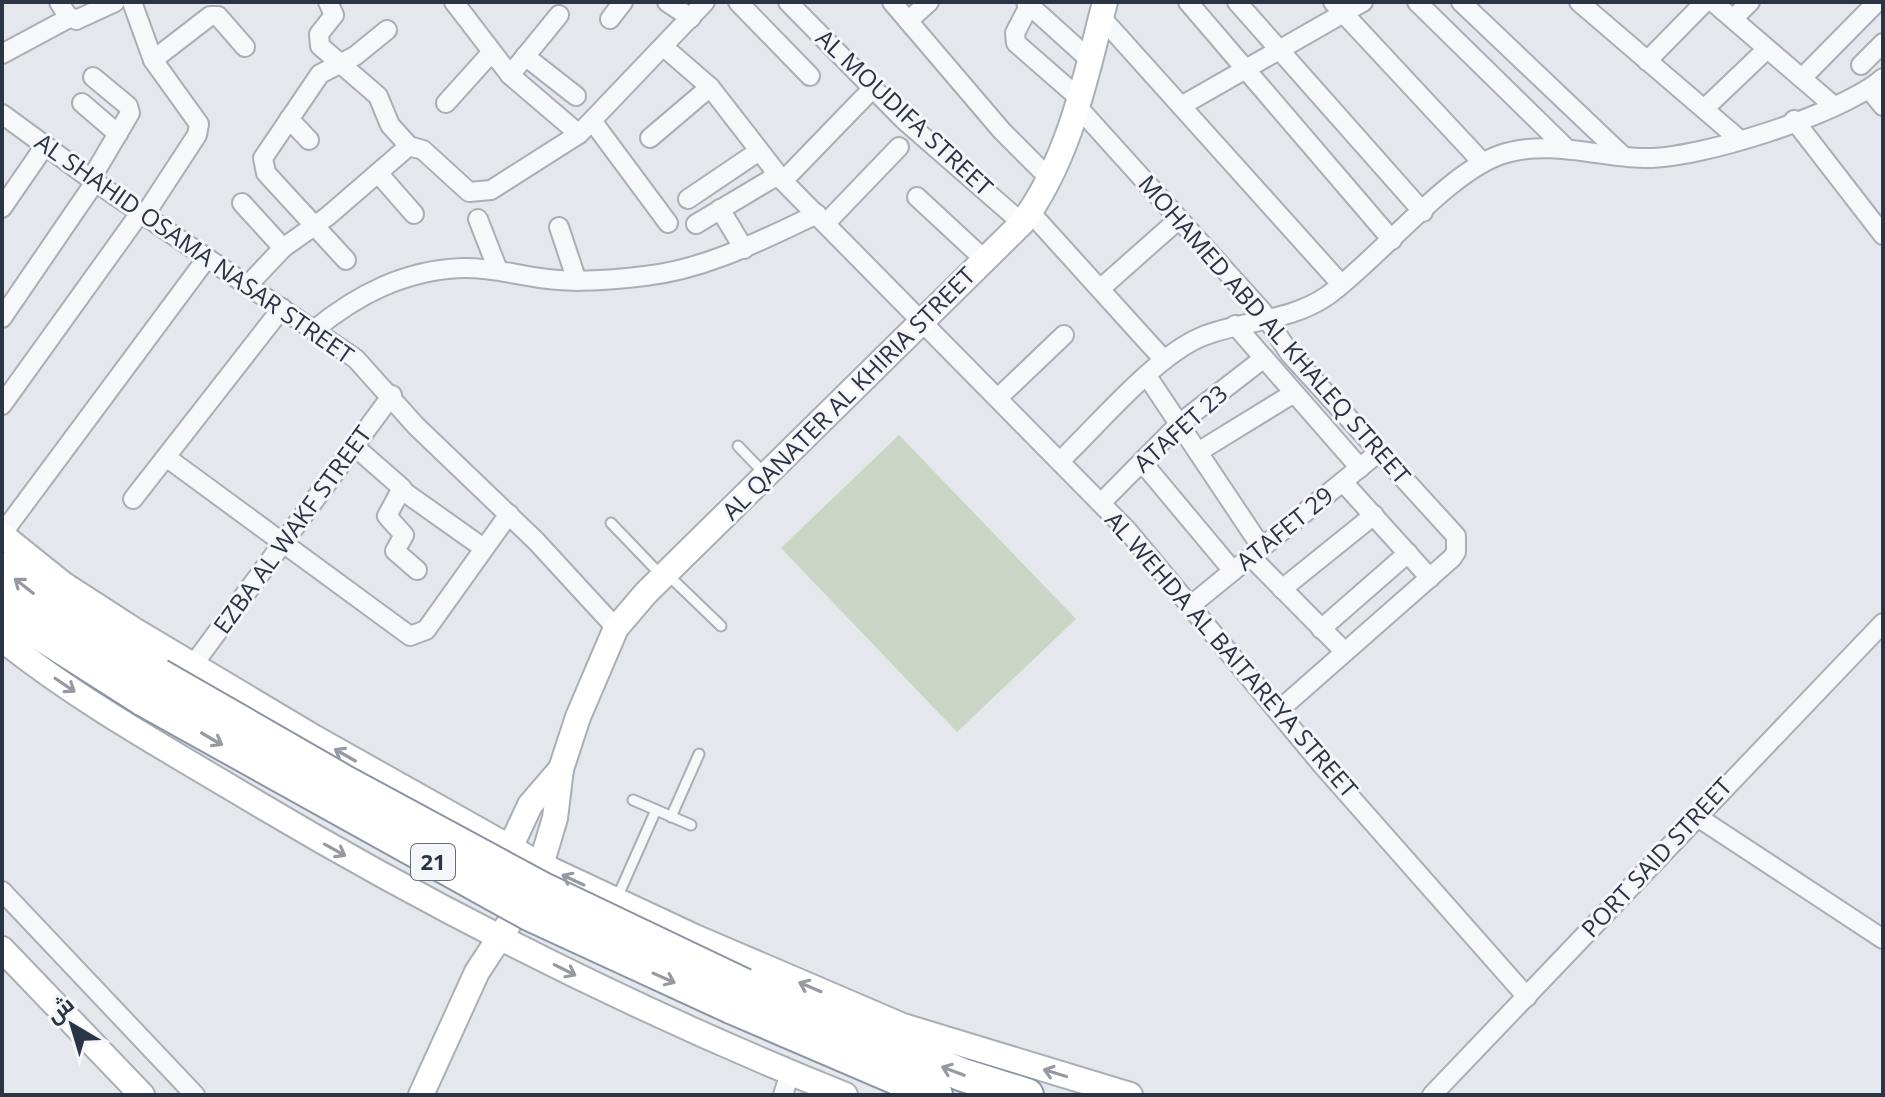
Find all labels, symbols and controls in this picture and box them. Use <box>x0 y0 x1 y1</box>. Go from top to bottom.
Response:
street label: AL MOUDIFA STREET <box>809 21 1001 203</box>
street label: AL SHAHID OSAMA NASAR STREET <box>29 125 361 371</box>
street label: MOHAMED ABD AL KHALEQ STREET <box>1132 167 1419 491</box>
street label: AL QANATER AL KHIRIA STREET <box>714 259 982 527</box>
street label: ATAFET 23 <box>1126 377 1234 479</box>
street label: EZBA AL WAKF STREET <box>205 418 379 640</box>
street label: ATAFET 29 <box>1229 478 1340 577</box>
street label: AL WEHDA AL BAITAREYA STREET <box>1098 504 1366 804</box>
one-way arrow <box>14 577 35 594</box>
one-way arrow <box>54 677 76 693</box>
one-way arrow <box>200 731 223 747</box>
one-way arrow <box>334 747 358 762</box>
street label: PORT SAID STREET <box>1573 770 1739 944</box>
one-way arrow <box>322 842 346 858</box>
road number: 21 <box>411 844 455 880</box>
one-way arrow <box>562 872 586 887</box>
one-way arrow <box>552 963 576 979</box>
one-way arrow <box>651 971 676 986</box>
one-way arrow <box>798 978 823 993</box>
north arrow <box>32 985 112 1065</box>
text: ش <box>39 988 79 1029</box>
one-way arrow <box>941 1063 966 1077</box>
one-way arrow <box>1043 1065 1069 1080</box>

